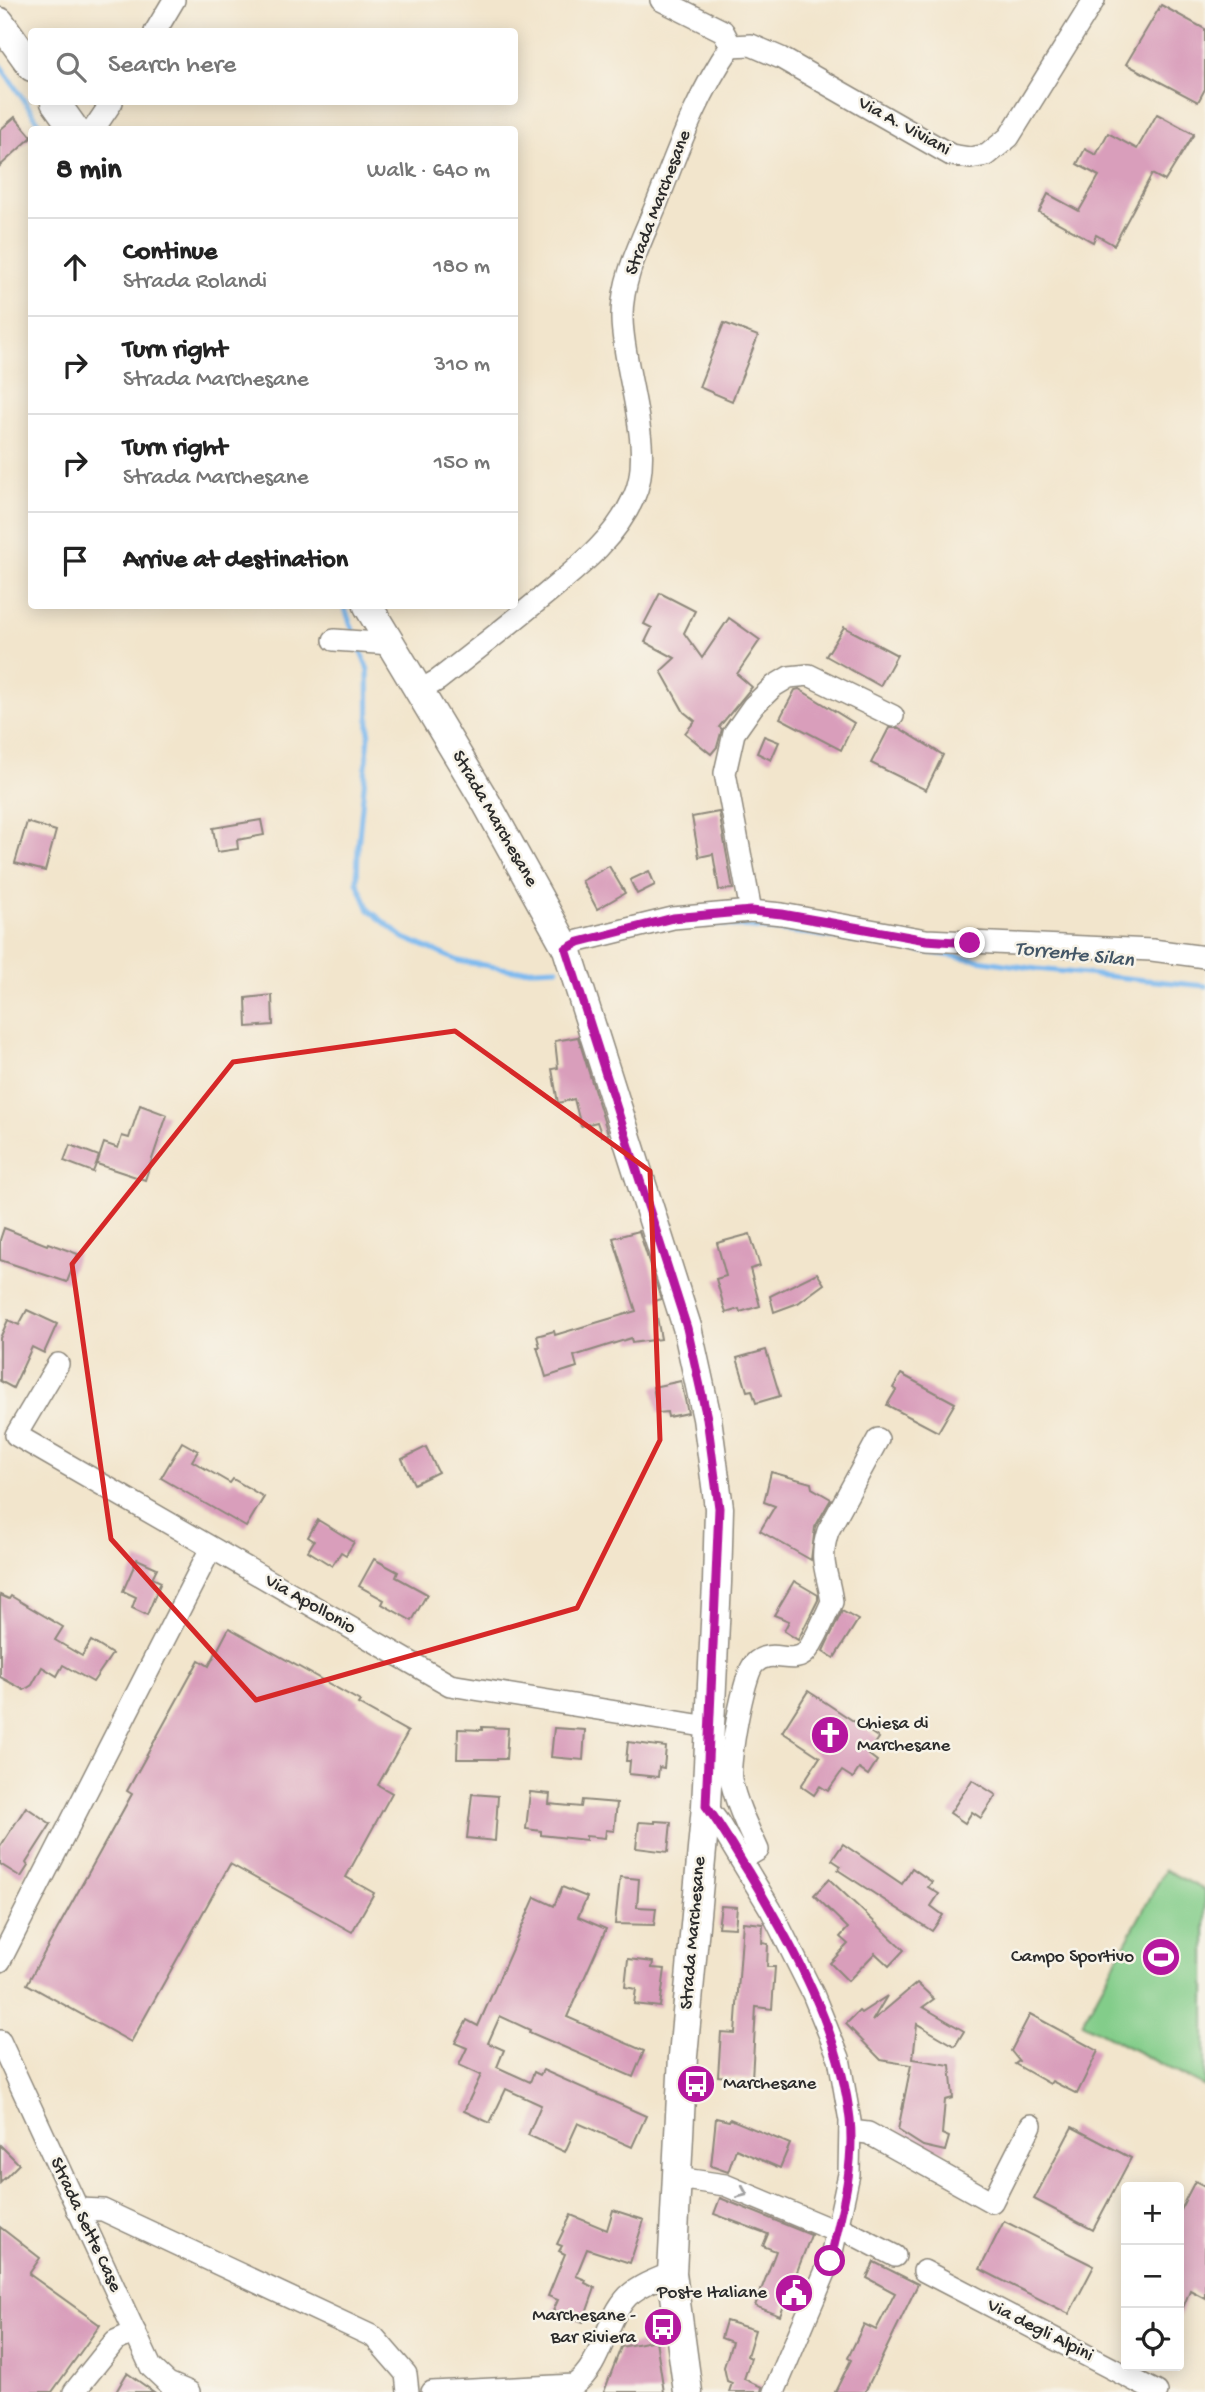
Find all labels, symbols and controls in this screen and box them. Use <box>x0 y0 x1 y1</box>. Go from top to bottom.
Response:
search box <box>28 28 518 105</box>
icon: search <box>52 48 90 86</box>
text: Search here <box>108 51 236 82</box>
street label: Via A. Viviani <box>853 92 954 162</box>
street label: Strada Marchesane <box>621 127 697 279</box>
text: 8 min <box>56 154 122 189</box>
text: Walk · 640 m <box>367 158 490 185</box>
text: Continue <box>123 238 217 269</box>
icon: ahead <box>56 248 94 286</box>
text: 180 m <box>433 254 490 281</box>
text: Strada Rolandi <box>123 269 267 296</box>
text: Turn right <box>123 336 227 367</box>
icon: right <box>56 346 94 384</box>
text: 310 m <box>434 352 490 379</box>
text: Strada Marchesane <box>123 367 309 394</box>
text: Turn right <box>123 434 227 465</box>
icon: right <box>56 444 94 482</box>
text: 150 m <box>434 450 490 477</box>
text: Strada Marchesane <box>123 465 309 492</box>
icon: arrive <box>56 542 94 580</box>
text: Arrive at destination <box>123 546 348 577</box>
street label: Strada Marchesane <box>446 747 542 891</box>
route end <box>954 927 985 958</box>
water label: Torrente Silan <box>1013 937 1136 975</box>
street label: Via Apollonio <box>259 1569 360 1640</box>
place label: Chiesa di Marchesane <box>857 1713 950 1758</box>
church icon: Chiesa di Marchesane <box>809 1714 851 1756</box>
street label: Strada Marchesane <box>676 1855 712 2010</box>
sports icon: Campo Sportivo <box>1140 1936 1182 1978</box>
place label: Campo Sportivo <box>1011 1946 1134 1969</box>
bus stop icon: Marchesane <box>675 2063 717 2105</box>
place label: Marchesane <box>723 2073 816 2096</box>
street label: Strada Sette Case <box>44 2154 126 2296</box>
map controls <box>1121 2182 1184 2371</box>
button: + <box>1121 2182 1184 2245</box>
one-way arrow <box>736 2185 748 2199</box>
route start <box>814 2245 845 2276</box>
button: − <box>1121 2245 1184 2308</box>
public building icon: Poste Italiane <box>773 2272 815 2314</box>
place label: Poste Italiane <box>656 2282 767 2305</box>
street label: Via degli Alpini <box>982 2294 1097 2368</box>
place label: Marchesane - Bar Riviera <box>532 2305 637 2350</box>
bus stop icon: Marchesane - Bar Riviera <box>642 2306 684 2348</box>
button: locate <box>1121 2308 1184 2371</box>

